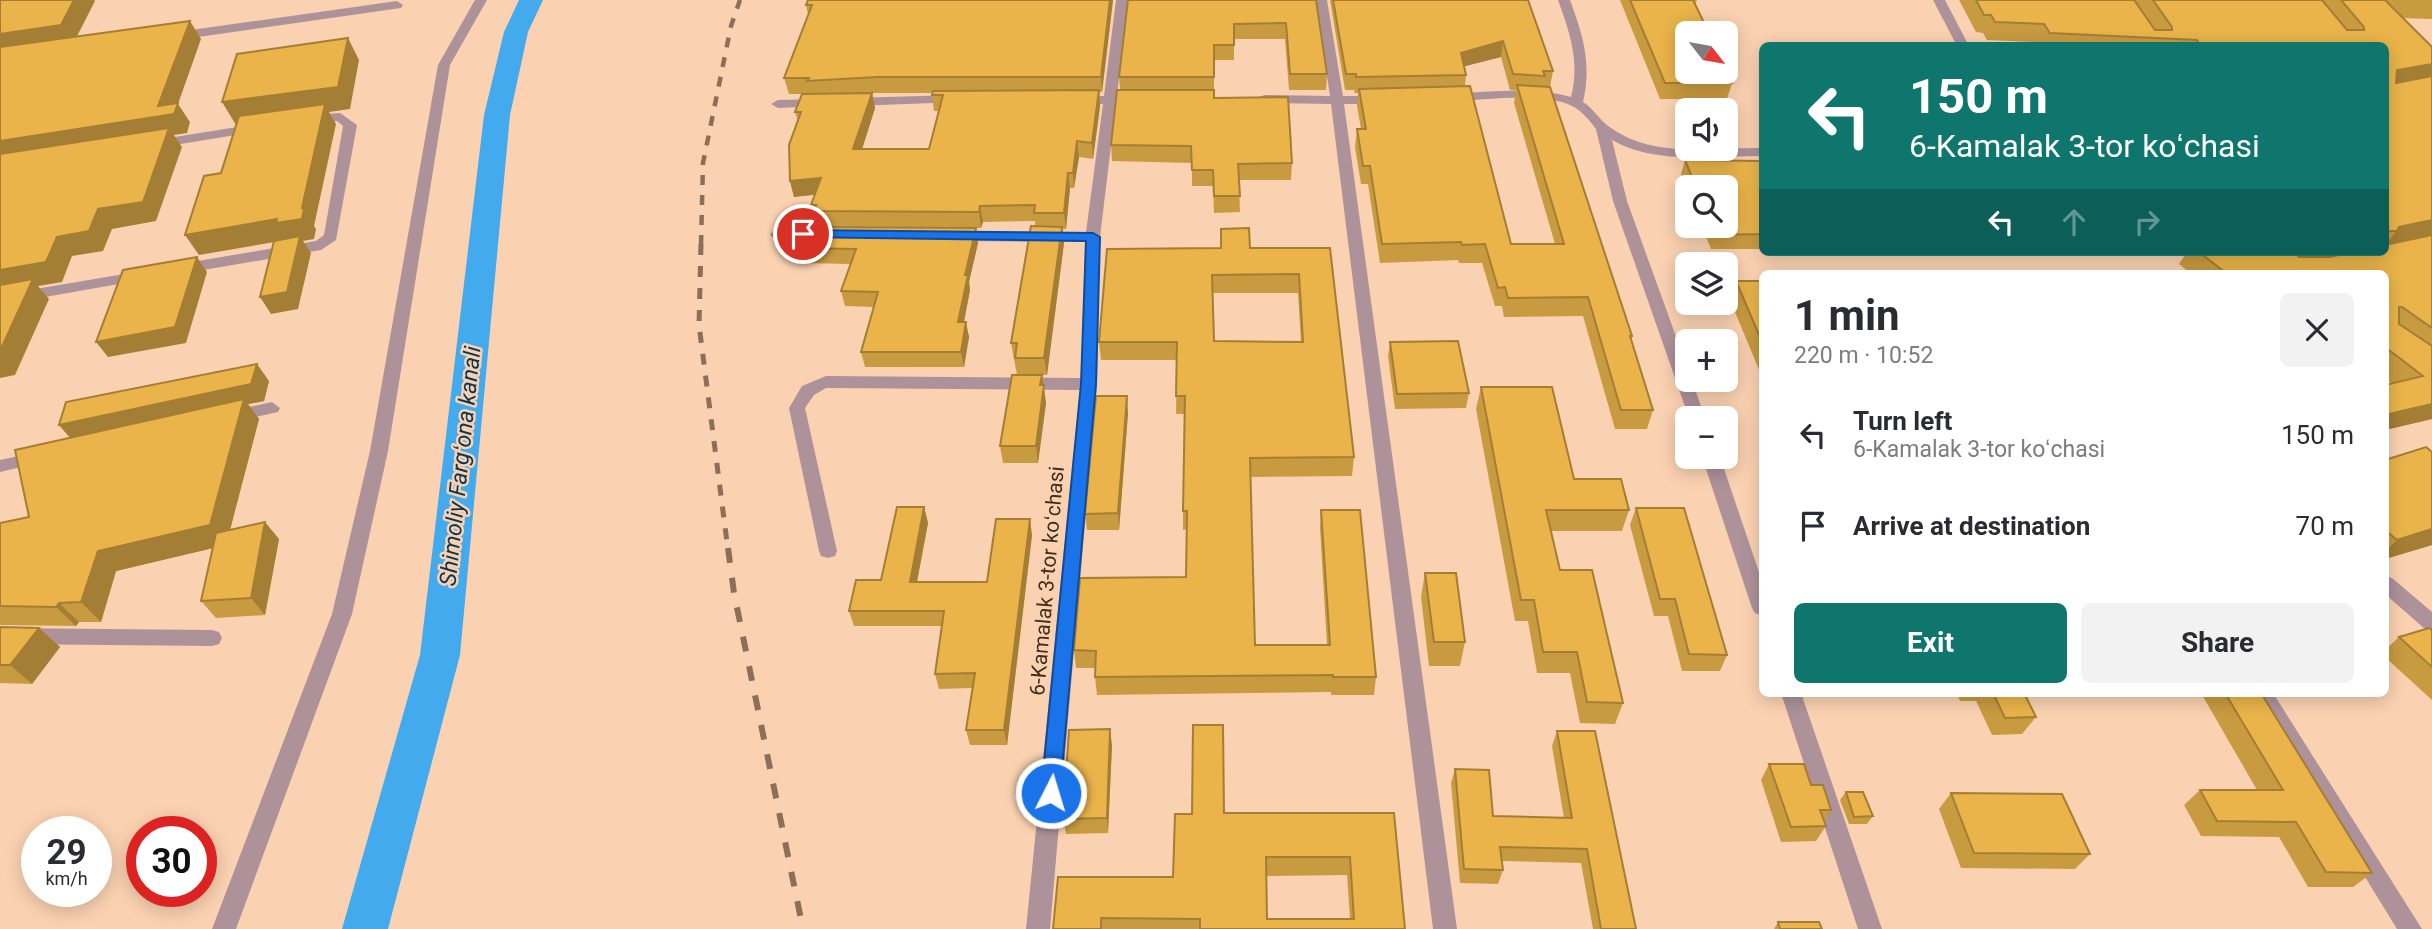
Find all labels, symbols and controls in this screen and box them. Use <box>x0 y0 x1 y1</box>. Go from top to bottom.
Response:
north arrow <box>1675 21 1738 84</box>
map controls <box>1675 21 1738 469</box>
text: 150 m <box>1909 68 2048 125</box>
icon: left <box>1794 70 1885 161</box>
button: sound <box>1675 98 1738 161</box>
text: 6-Kamalak 3-tor koʻchasi <box>1909 127 2260 165</box>
button: search <box>1675 175 1738 238</box>
icon: left <box>1982 203 2020 241</box>
icon: ahead <box>2055 203 2093 241</box>
icon: right <box>2128 203 2166 241</box>
pin <box>773 204 833 264</box>
icon: arrive <box>784 215 822 253</box>
button: layers <box>1675 252 1738 315</box>
text: 1 min <box>1794 291 1900 340</box>
button: close <box>2280 293 2354 367</box>
button: + <box>1675 329 1738 392</box>
text: 220 m · 10:52 <box>1794 342 1933 369</box>
water label: Shimoliy Fargʻona kanali <box>434 344 487 587</box>
button: − <box>1675 406 1738 469</box>
text: Turn left <box>1853 406 1952 436</box>
icon: left <box>1794 416 1832 454</box>
text: 150 m <box>2281 420 2354 450</box>
text: 6-Kamalak 3-tor koʻchasi <box>1853 436 2105 463</box>
street label: 6-Kamalak 3-tor koʻchasi <box>1025 465 1069 697</box>
icon: arrive <box>1794 507 1832 545</box>
text: Arrive at destination <box>1853 511 2090 541</box>
text: 70 m <box>2296 511 2354 541</box>
button: Exit <box>1794 603 2067 683</box>
button: Share <box>2081 603 2354 683</box>
position arrow <box>1014 756 1088 830</box>
speed limit sign: 30 <box>126 816 217 907</box>
text: 29 <box>46 832 87 873</box>
text: km/h <box>45 868 88 889</box>

